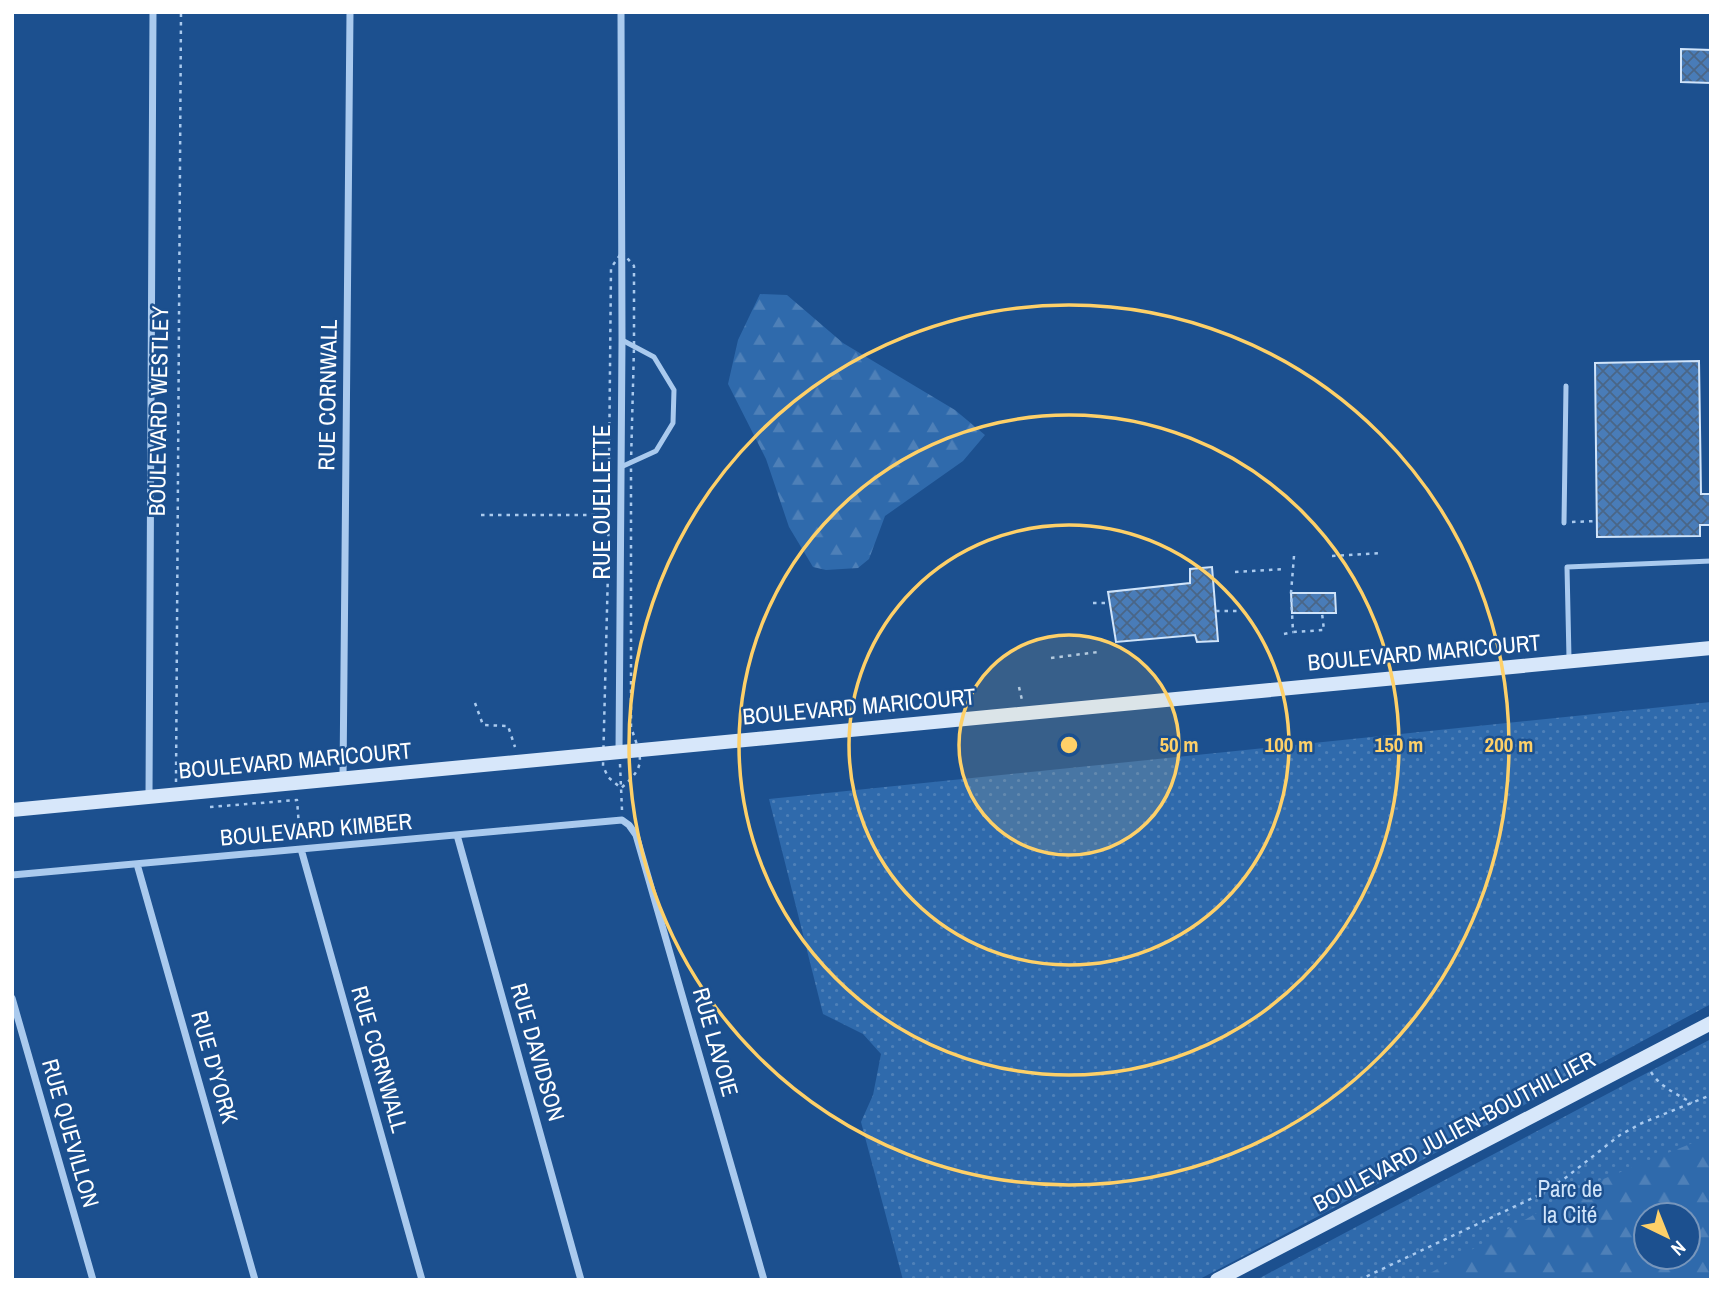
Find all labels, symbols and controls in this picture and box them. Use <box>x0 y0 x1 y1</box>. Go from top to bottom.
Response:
street label: BOULEVARD WESTLEY <box>141 305 175 516</box>
street label: RUE CORNWALL <box>310 319 344 471</box>
street label: RUE OUELLETTE <box>586 424 617 580</box>
street label: BOULEVARD MARICOURT <box>1306 626 1542 678</box>
street label: BOULEVARD MARICOURT <box>741 680 977 732</box>
text: 50 m <box>1159 730 1199 759</box>
text: 100 m <box>1265 730 1313 759</box>
text: 150 m <box>1375 730 1423 759</box>
text: 200 m <box>1485 730 1533 759</box>
centre of rings <box>1057 733 1081 757</box>
street label: BOULEVARD MARICOURT <box>177 734 413 786</box>
street label: BOULEVARD KIMBER <box>219 805 414 853</box>
street label: RUE DAVIDSON <box>504 979 572 1125</box>
street label: RUE CORNWALL <box>344 982 416 1136</box>
street label: RUE LAVOIE <box>686 984 746 1100</box>
street label: RUE D'YORK <box>184 1007 246 1127</box>
street label: BOULEVARD JULIEN-BOUTHILLIER <box>1308 1043 1601 1219</box>
street label: RUE QUEVILLON <box>35 1055 107 1211</box>
park label: Parc de la Cité <box>1538 1173 1603 1230</box>
north arrow <box>1632 1201 1702 1271</box>
text: N <box>1666 1235 1692 1262</box>

